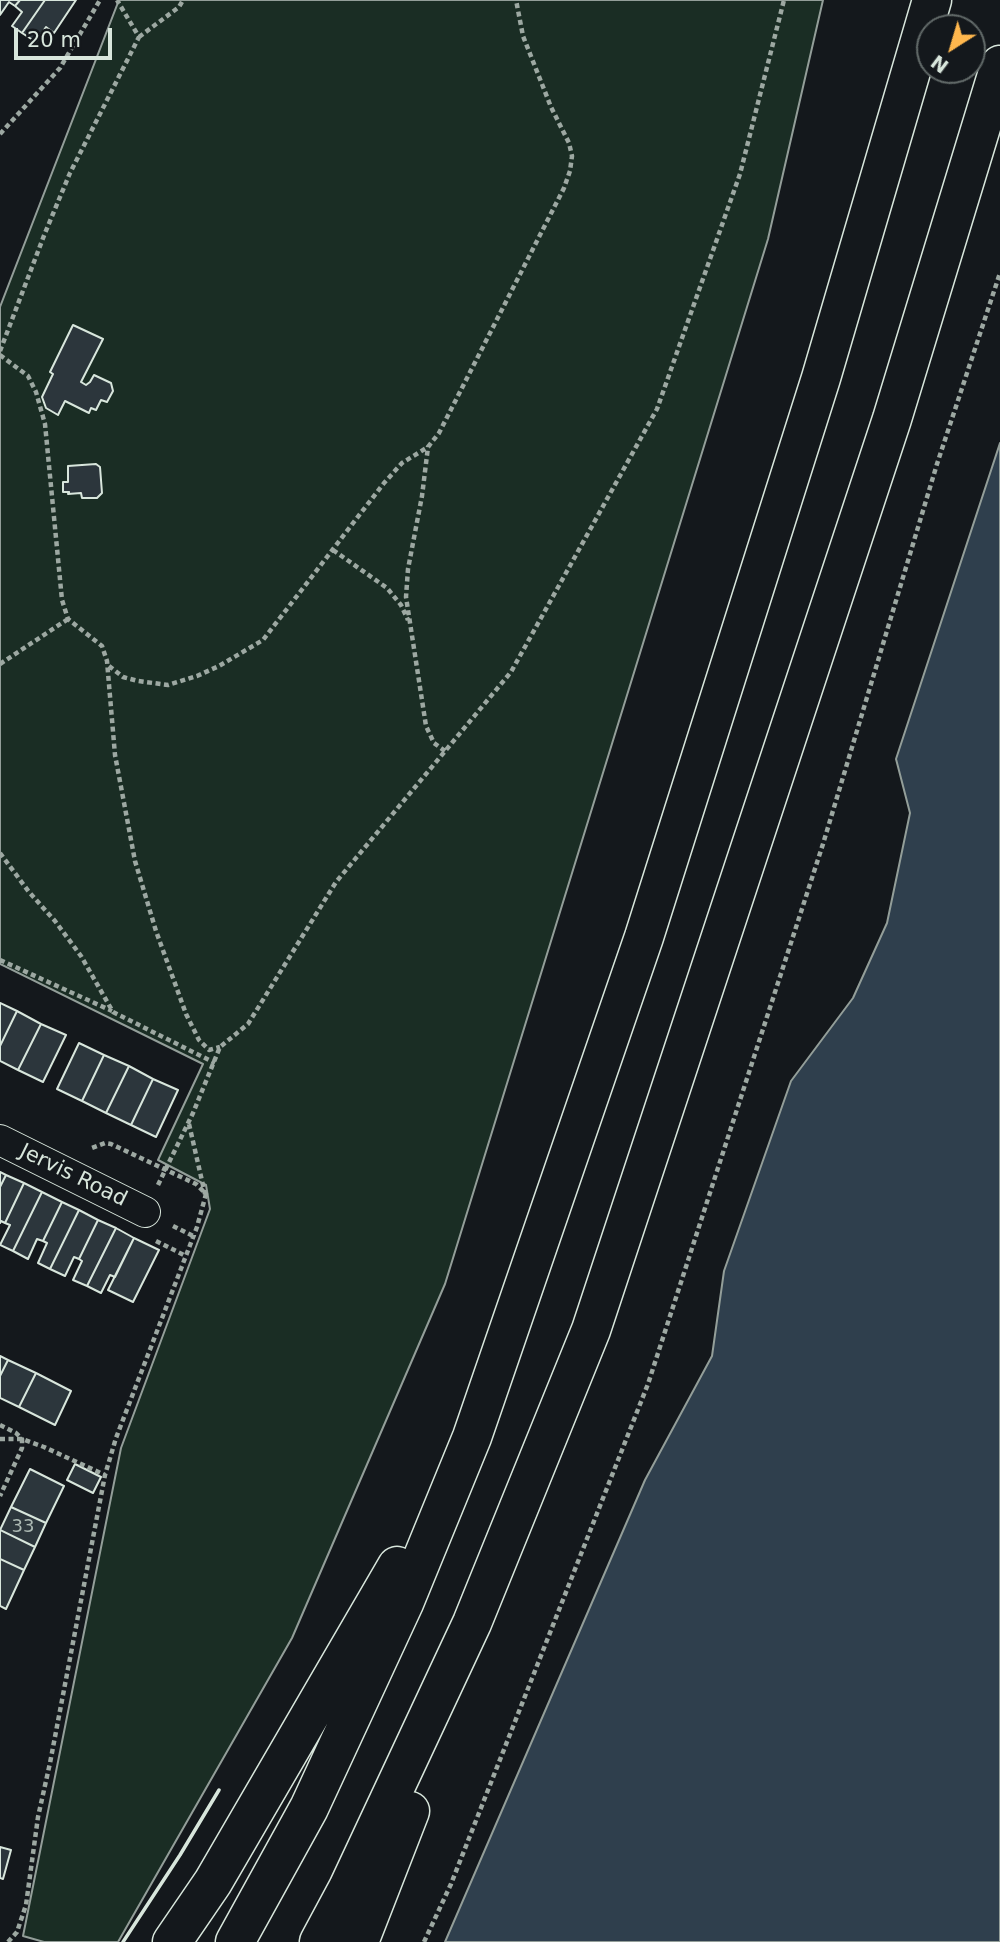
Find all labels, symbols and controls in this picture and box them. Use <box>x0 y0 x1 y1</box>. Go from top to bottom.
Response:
scale bar <box>18 14 116 58</box>
north arrow <box>916 14 986 84</box>
text: 20 m <box>27 28 81 52</box>
text: N <box>927 51 953 78</box>
street label: Jervis Road <box>15 1139 131 1213</box>
house number: 33 <box>12 1516 34 1538</box>

